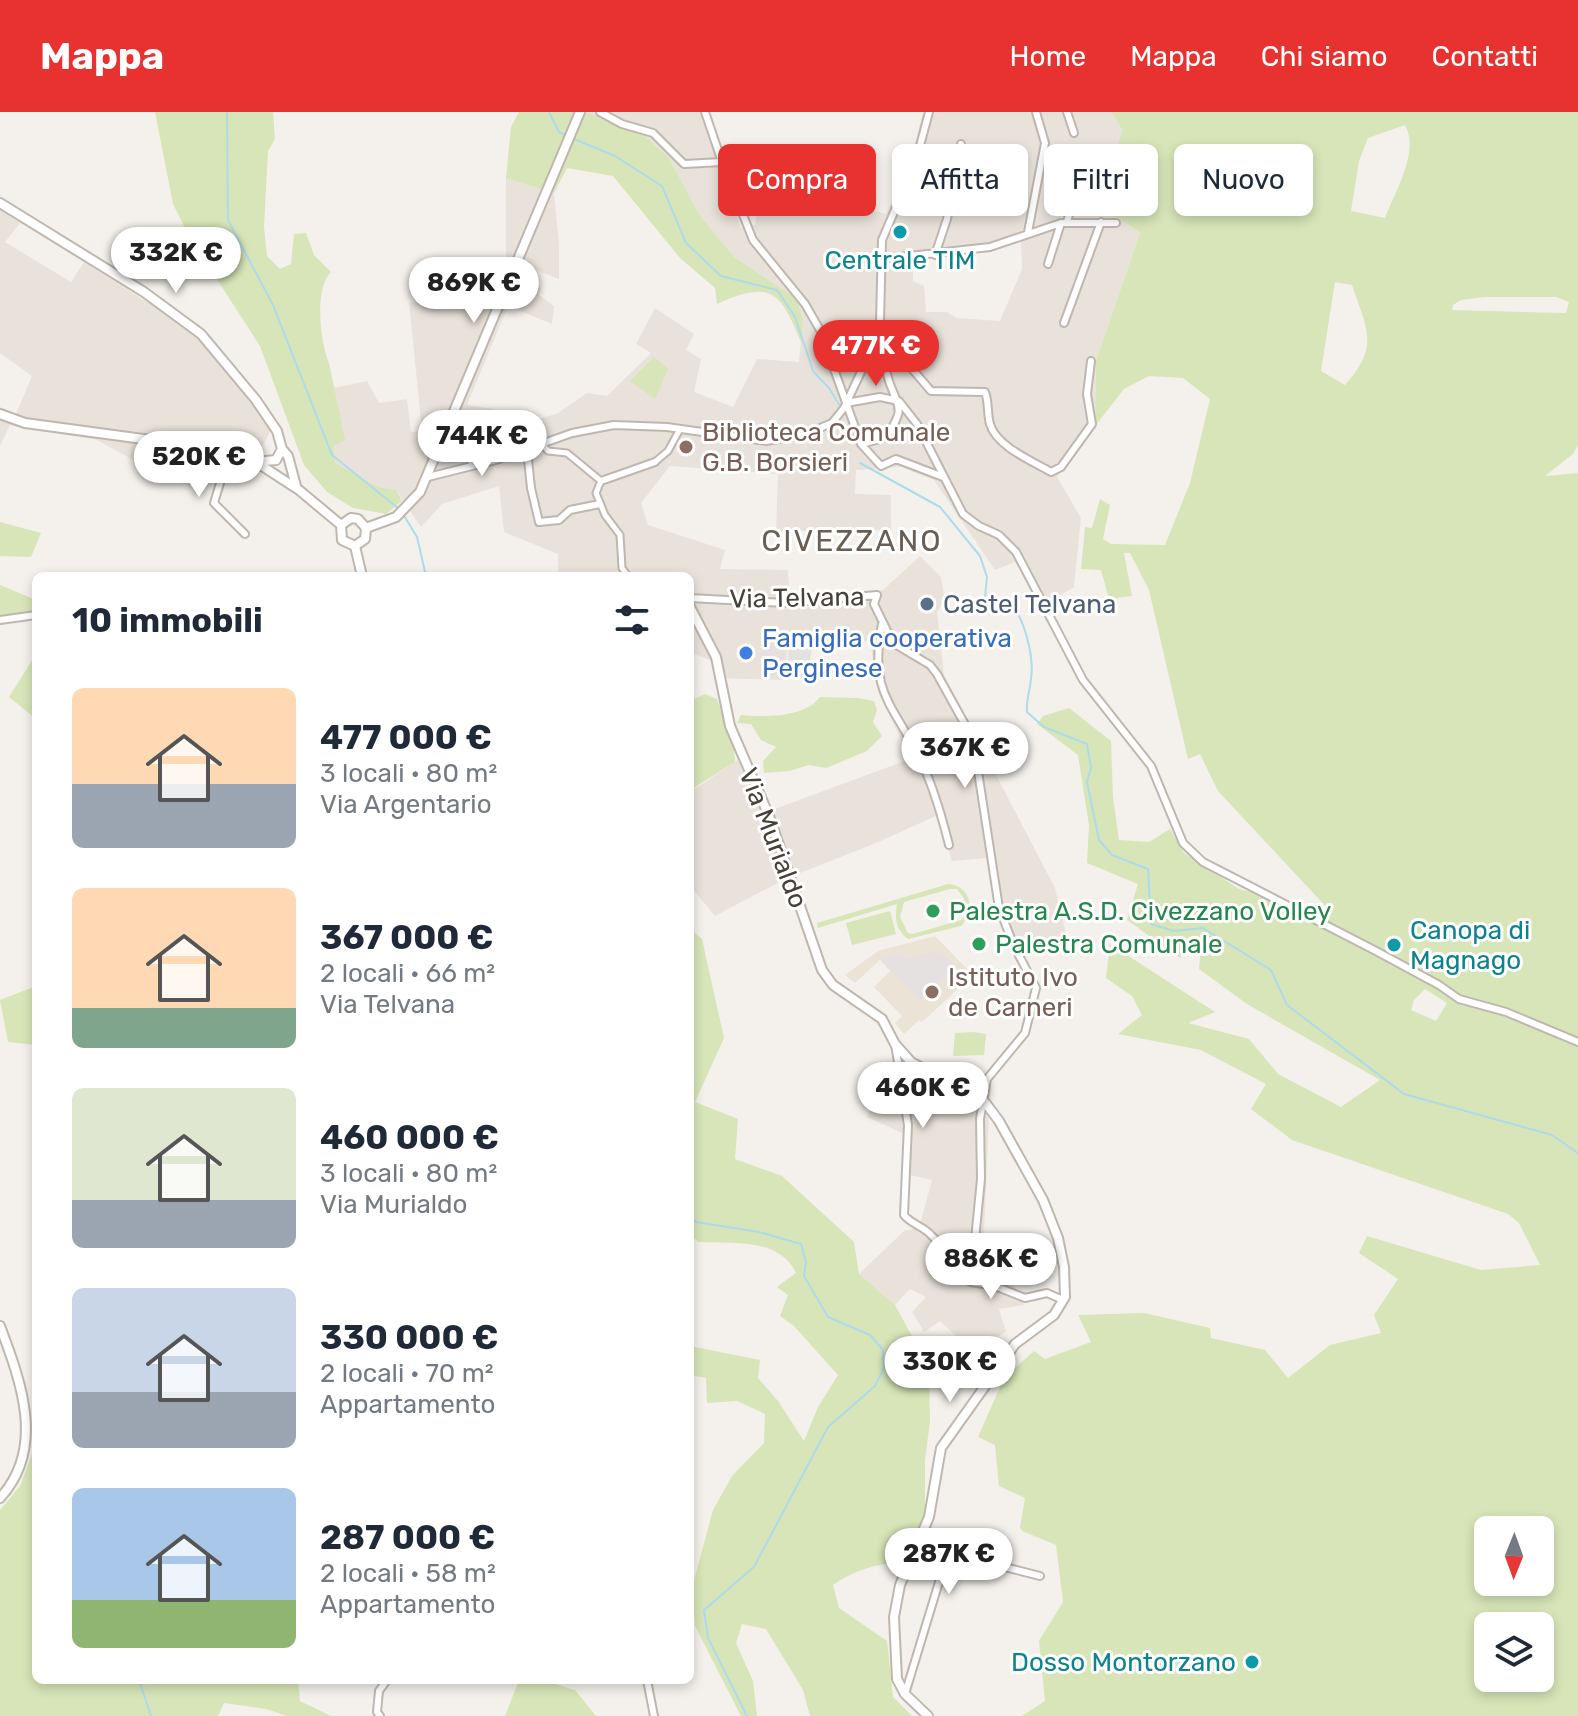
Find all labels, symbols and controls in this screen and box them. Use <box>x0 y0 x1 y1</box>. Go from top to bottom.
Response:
text: Mappa <box>40 33 164 79</box>
text: Home <box>1010 40 1086 73</box>
text: Mappa <box>1130 40 1217 73</box>
text: Chi siamo <box>1261 40 1388 73</box>
text: Contatti <box>1432 40 1538 73</box>
chip: Compra <box>718 144 876 216</box>
chip: Affitta <box>892 144 1028 216</box>
chip: Filtri <box>1044 144 1158 216</box>
chip: Nuovo <box>1174 144 1313 216</box>
marker: Centrale TIM <box>891 223 909 241</box>
pin: 332K € <box>111 227 241 295</box>
text: 332K € <box>129 237 223 268</box>
place label: Centrale TIM <box>824 245 976 276</box>
pin: 869K € <box>409 257 539 325</box>
text: 869K € <box>427 267 521 298</box>
pin: 477K € <box>811 320 941 388</box>
text: 477K € <box>831 330 921 361</box>
pin: 744K € <box>417 410 547 478</box>
place label: Biblioteca Comunale G.B. Borsieri <box>702 417 950 478</box>
text: 744K € <box>436 420 528 451</box>
pin: 520K € <box>134 431 264 499</box>
marker: Biblioteca Comunale G.B. Borsieri <box>677 438 695 456</box>
text: 520K € <box>152 441 246 472</box>
district label: CIVEZZANO <box>761 523 943 559</box>
street label: Via Telvana <box>729 581 865 615</box>
place label: Castel Telvana <box>943 589 1116 620</box>
marker: Castel Telvana <box>918 595 936 613</box>
icon: filters <box>610 598 654 642</box>
text: 10 immobili <box>72 600 263 641</box>
place label: Famiglia cooperativa Perginese <box>762 623 1012 684</box>
marker: Famiglia cooperativa Perginese <box>737 644 755 662</box>
text: 477 000 € <box>320 717 492 758</box>
icon: home <box>136 720 232 816</box>
pin: 367K € <box>900 722 1030 790</box>
text: 367K € <box>919 732 1011 763</box>
text: 3 locali · 80 m² <box>320 758 497 789</box>
street label: Via Murialdo <box>732 764 814 912</box>
text: Via Argentario <box>320 789 492 820</box>
place label: Palestra A.S.D. Civezzano Volley <box>949 896 1331 927</box>
marker: Palestra A.S.D. Civezzano Volley <box>924 902 942 920</box>
place label: Canopa di Magnago <box>1410 915 1530 976</box>
text: 367 000 € <box>320 917 493 958</box>
icon: home <box>136 920 232 1016</box>
place label: Palestra Comunale <box>995 929 1222 960</box>
marker: Palestra Comunale <box>970 935 988 953</box>
marker: Canopa di Magnago <box>1385 936 1403 954</box>
text: 2 locali · 66 m² <box>320 958 495 989</box>
place label: Istituto Ivo de Carneri <box>948 962 1078 1023</box>
marker: Istituto Ivo de Carneri <box>923 983 941 1001</box>
text: Via Telvana <box>320 989 455 1020</box>
pin: 460K € <box>858 1062 988 1130</box>
text: 460K € <box>875 1072 971 1103</box>
text: 460 000 € <box>320 1117 499 1158</box>
icon: home <box>136 1120 232 1216</box>
text: 3 locali · 80 m² <box>320 1158 497 1189</box>
text: Via Murialdo <box>320 1189 468 1220</box>
pin: 886K € <box>926 1233 1056 1301</box>
text: 886K € <box>943 1243 1039 1274</box>
text: 330 000 € <box>320 1317 498 1358</box>
icon: home <box>136 1320 232 1416</box>
pin: 330K € <box>885 1336 1015 1404</box>
text: 330K € <box>902 1346 998 1377</box>
text: 2 locali · 70 m² <box>320 1358 494 1389</box>
text: Appartamento <box>320 1389 496 1420</box>
north arrow <box>1474 1516 1554 1596</box>
map controls <box>1474 1516 1554 1692</box>
text: 287 000 € <box>320 1517 495 1558</box>
icon: home <box>136 1520 232 1616</box>
pin: 287K € <box>884 1528 1014 1596</box>
text: 287K € <box>903 1538 995 1569</box>
text: 2 locali · 58 m² <box>320 1558 496 1589</box>
text: Appartamento <box>320 1589 496 1620</box>
button: layers <box>1474 1612 1554 1692</box>
place label: Dosso Montorzano <box>1011 1647 1236 1678</box>
marker: Dosso Montorzano <box>1243 1653 1261 1671</box>

